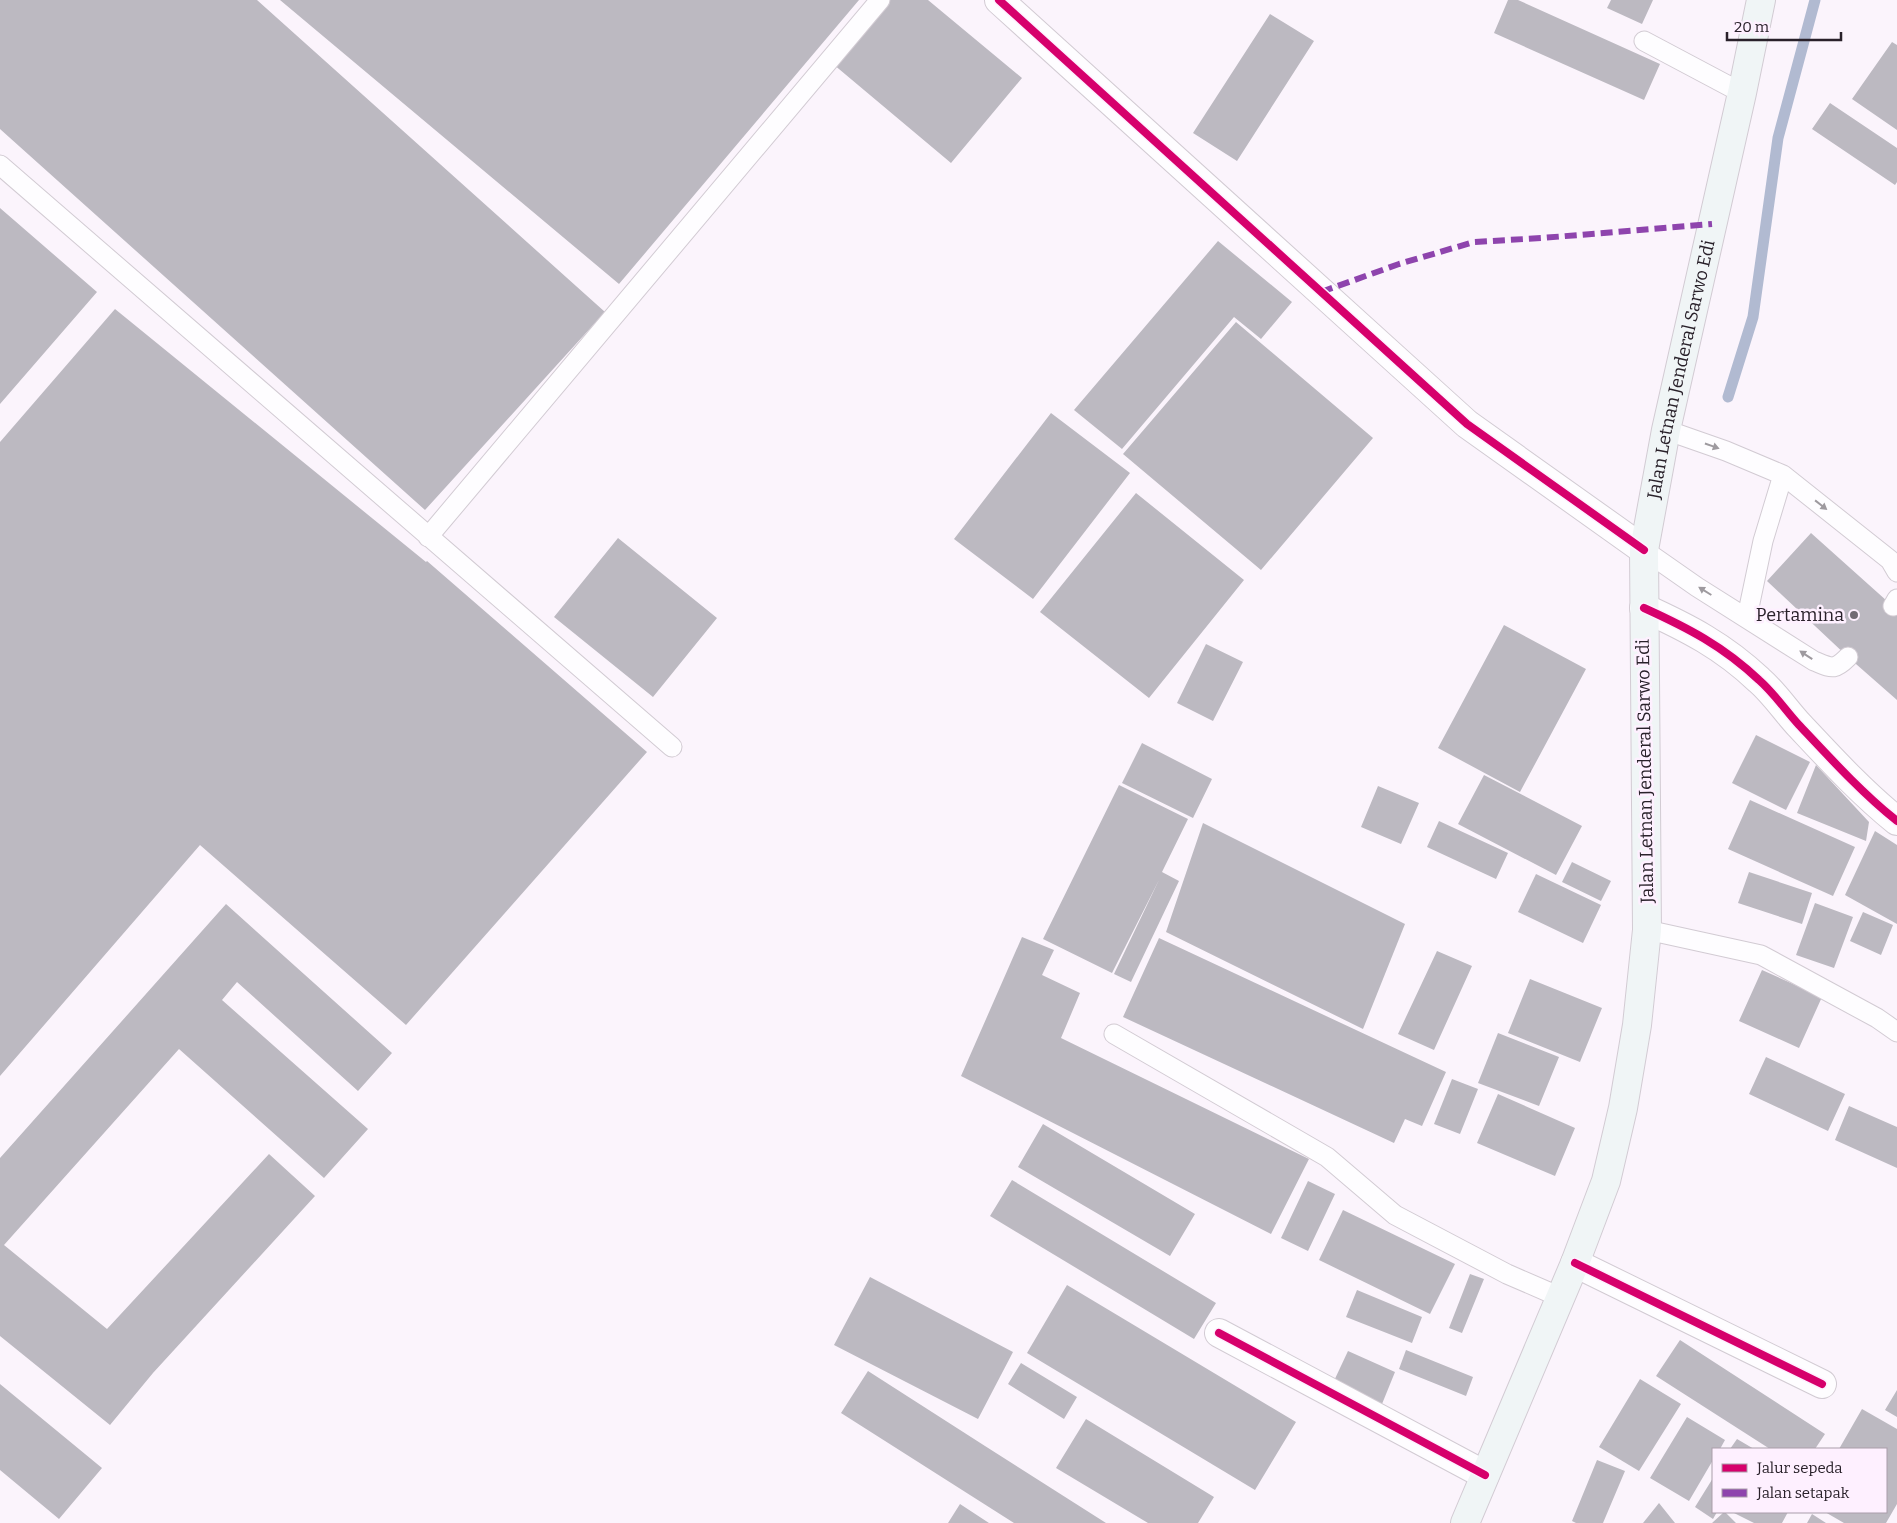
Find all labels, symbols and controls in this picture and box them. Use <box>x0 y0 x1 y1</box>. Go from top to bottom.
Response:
scale bar <box>1727 10 1841 42</box>
text: 20 m <box>1734 18 1770 36</box>
street label: Jalan Letnan Jenderal Sarwo Edi <box>1642 238 1720 502</box>
one-way arrow <box>1704 443 1719 450</box>
one-way arrow <box>1814 500 1827 511</box>
one-way arrow <box>1699 587 1712 596</box>
place label: Pertamina <box>1756 604 1844 626</box>
marker: Pertamina <box>1848 609 1860 621</box>
street label: Jalan Letnan Jenderal Sarwo Edi <box>1632 639 1658 904</box>
one-way arrow <box>1799 651 1812 660</box>
legend <box>1712 1448 1887 1513</box>
text: Jalur sepeda <box>1756 1459 1843 1477</box>
text: Jalan setapak <box>1756 1484 1850 1502</box>

